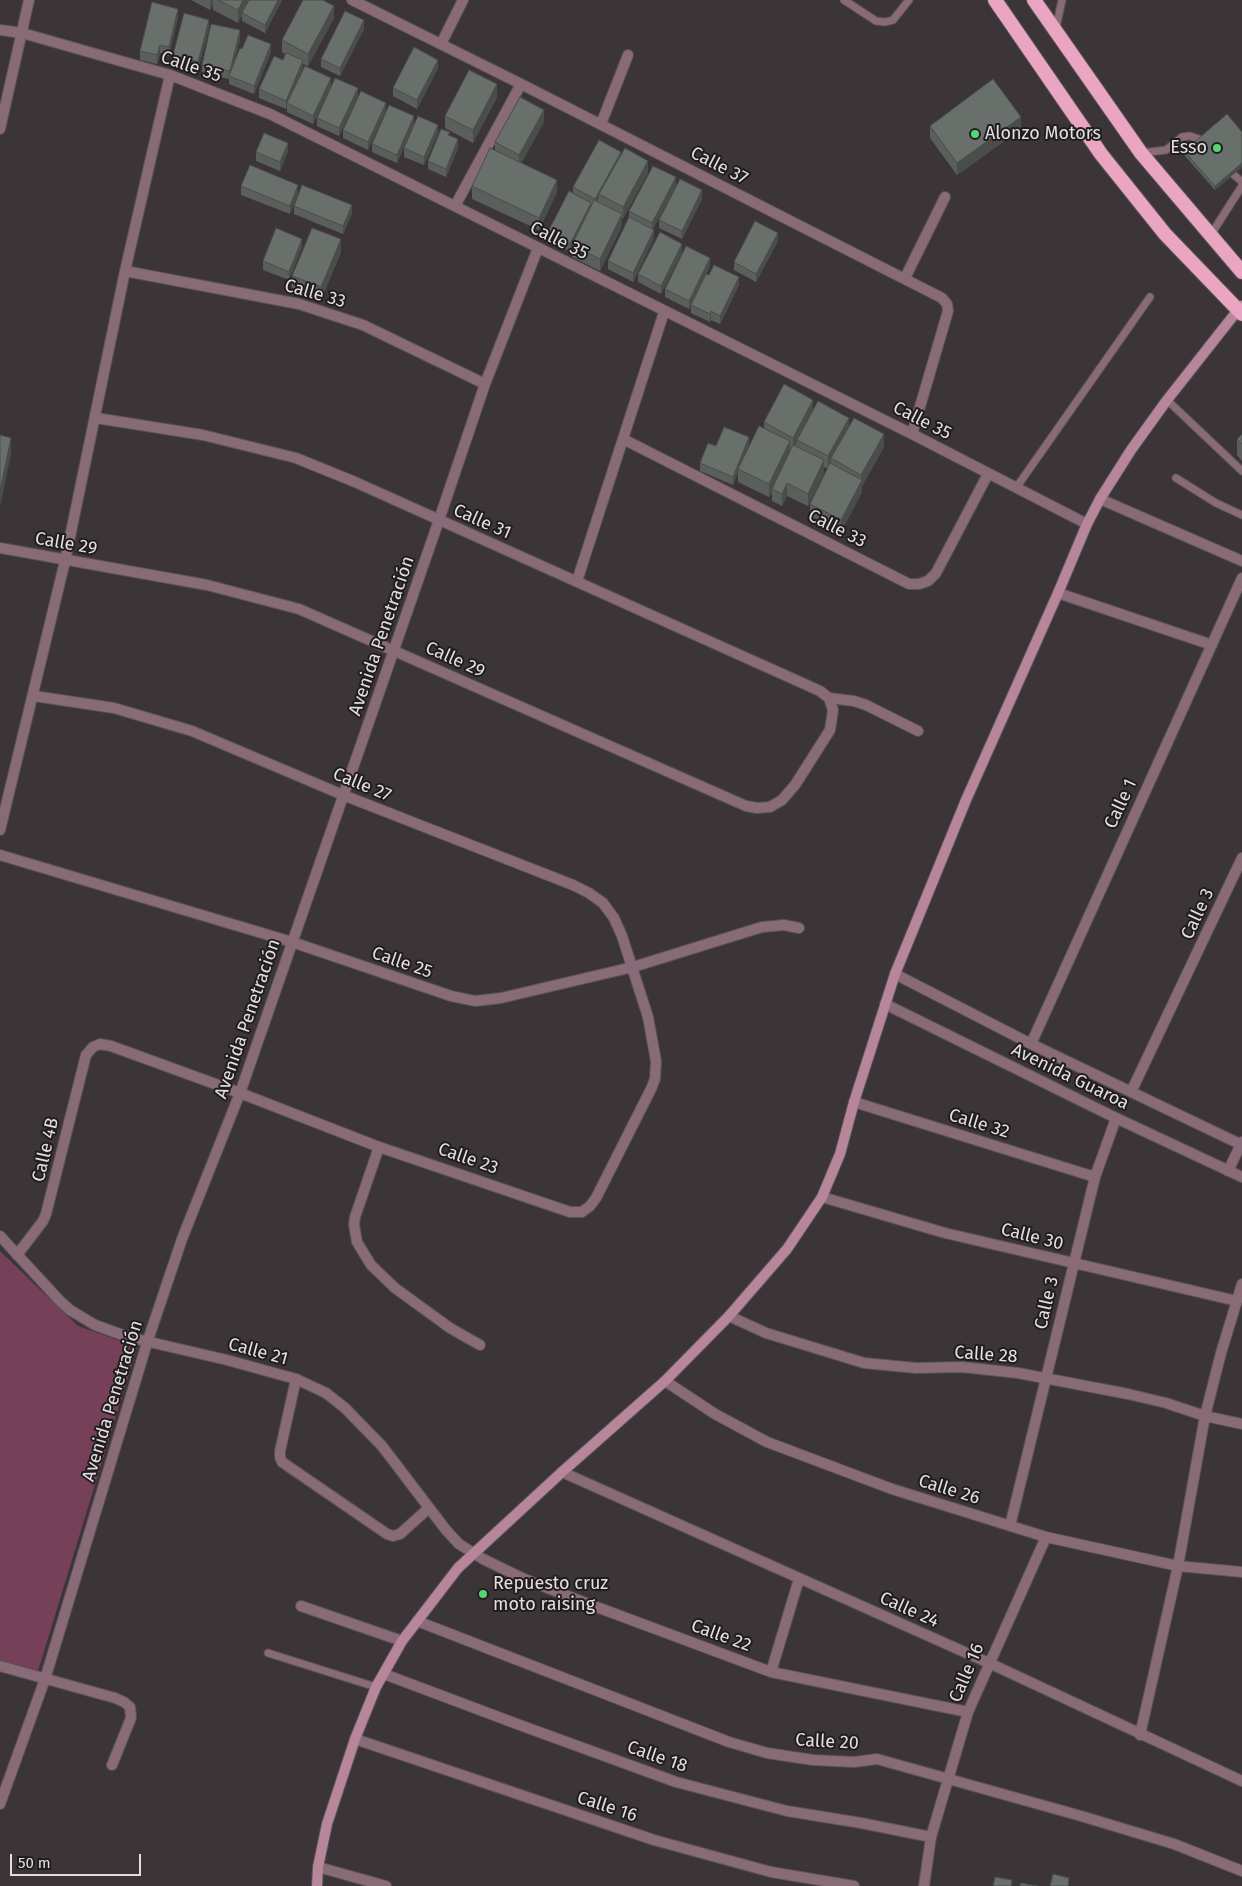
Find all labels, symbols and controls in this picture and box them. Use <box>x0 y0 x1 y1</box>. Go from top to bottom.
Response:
street label: Calle 35 <box>158 47 224 87</box>
place label: Alonzo Motors <box>985 123 1101 145</box>
marker: Alonzo Motors <box>969 128 981 140</box>
place label: Esso <box>1170 137 1207 159</box>
street label: Calle 37 <box>687 142 751 190</box>
marker: Esso <box>1211 142 1223 154</box>
street label: Calle 35 <box>526 217 592 265</box>
street label: Calle 33 <box>282 275 348 313</box>
street label: Calle 35 <box>889 397 955 445</box>
street label: Calle 31 <box>450 500 514 544</box>
street label: Calle 33 <box>804 505 870 553</box>
street label: Calle 29 <box>33 528 99 560</box>
street label: Avenida Penetración <box>345 553 419 719</box>
street label: Calle 29 <box>422 637 488 683</box>
street label: Calle 27 <box>330 764 394 806</box>
street label: Calle 1 <box>1100 776 1142 832</box>
street label: Calle 3 <box>1177 885 1219 943</box>
street label: Avenida Penetración <box>211 936 285 1102</box>
street label: Calle 25 <box>369 943 435 983</box>
street label: Avenida Guaroa <box>1008 1039 1132 1115</box>
street label: Calle 32 <box>946 1105 1012 1143</box>
street label: Calle 4B <box>28 1116 64 1184</box>
street label: Calle 23 <box>435 1139 501 1179</box>
street label: Calle 30 <box>999 1219 1065 1255</box>
street label: Calle 3 <box>1030 1274 1064 1332</box>
street label: Avenida Penetración <box>78 1318 148 1484</box>
street label: Calle 21 <box>226 1334 290 1370</box>
street label: Calle 28 <box>954 1342 1018 1368</box>
street label: Calle 26 <box>916 1470 982 1510</box>
place label: Repuesto cruz moto raising <box>493 1573 608 1616</box>
street label: Calle 24 <box>876 1587 942 1633</box>
marker: Repuesto cruz moto raising <box>477 1588 489 1600</box>
street label: Calle 22 <box>688 1615 754 1657</box>
street label: Calle 16 <box>945 1640 989 1706</box>
street label: Calle 20 <box>795 1730 859 1754</box>
street label: Calle 18 <box>624 1737 690 1777</box>
street label: Calle 16 <box>574 1787 640 1827</box>
scale bar <box>12 1844 144 1876</box>
text: 50 m <box>18 1854 51 1872</box>

